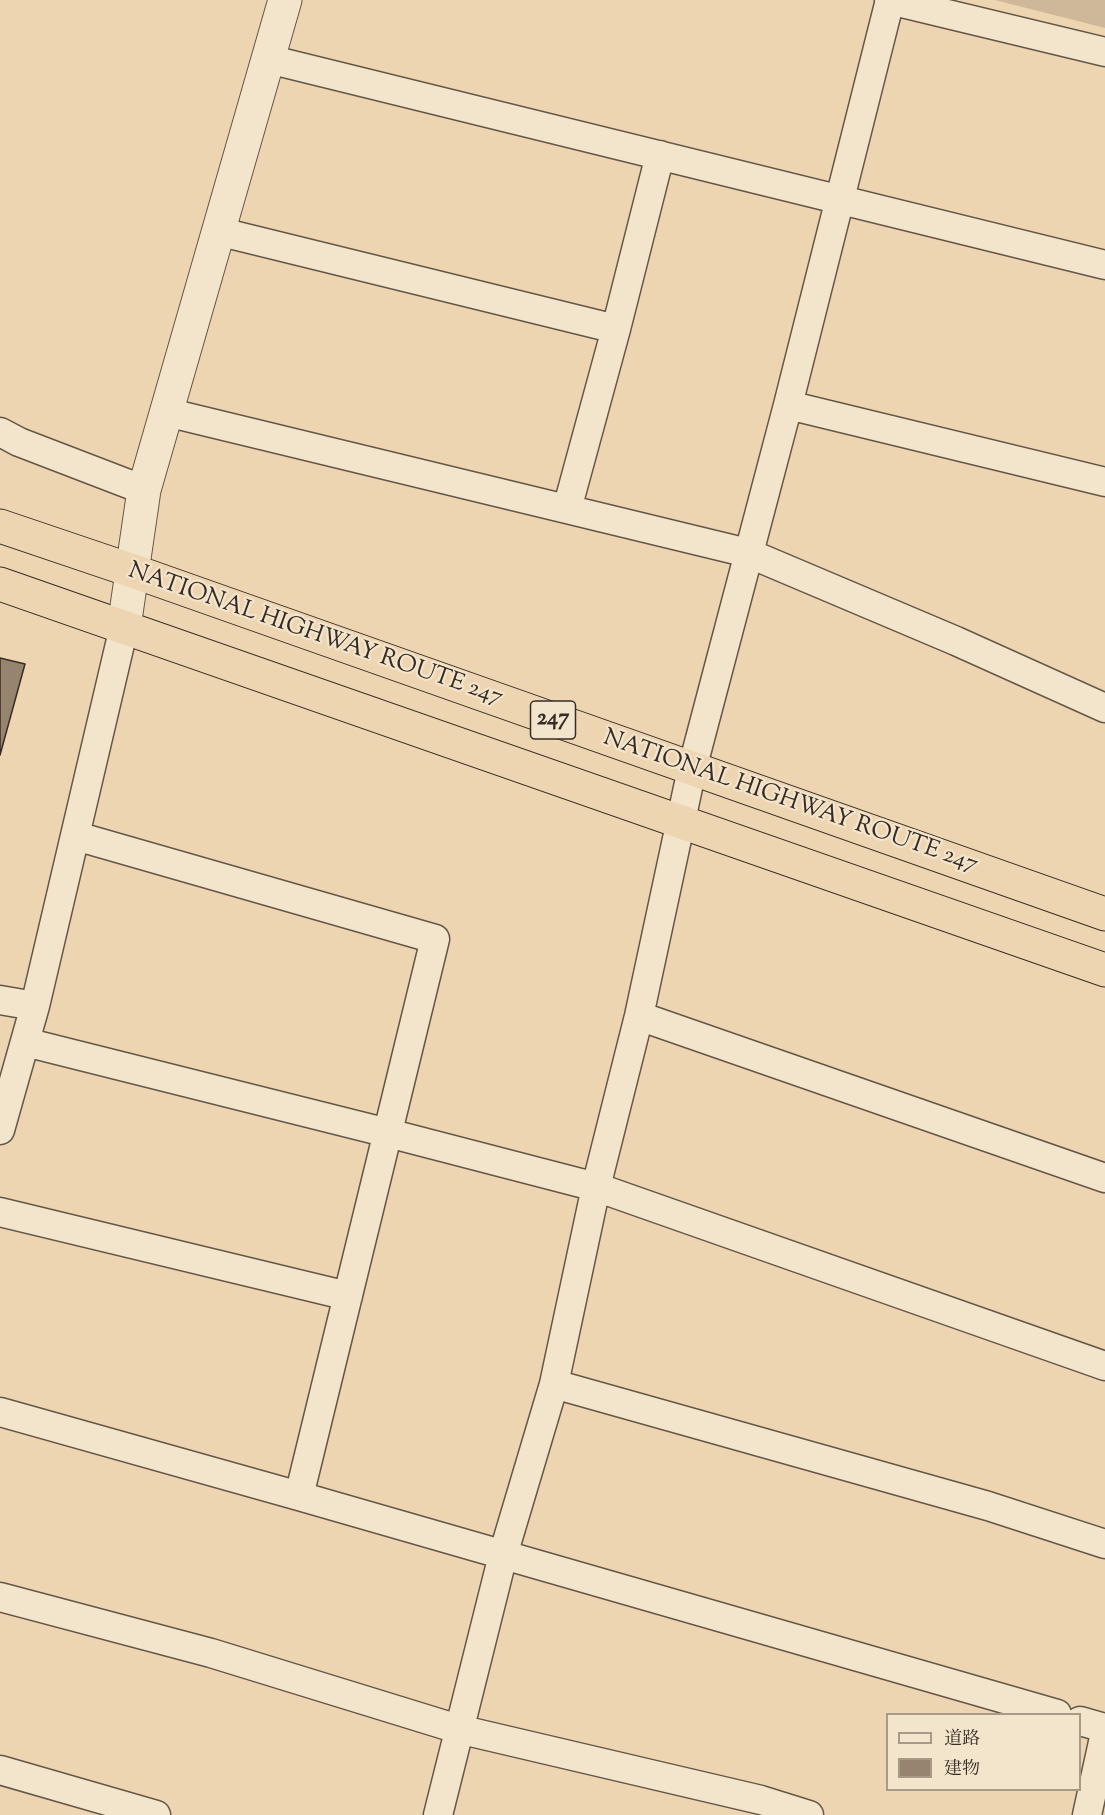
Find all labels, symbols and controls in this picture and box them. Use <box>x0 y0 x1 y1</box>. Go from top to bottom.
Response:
street label: NATIONAL HIGHWAY ROUTE 247 <box>124 558 506 714</box>
road number: 247 <box>530 701 576 739</box>
street label: NATIONAL HIGHWAY ROUTE 247 <box>599 725 981 881</box>
legend <box>886 1713 1081 1791</box>
text: 道路 <box>944 1727 980 1753</box>
text: 建物 <box>944 1757 980 1783</box>

